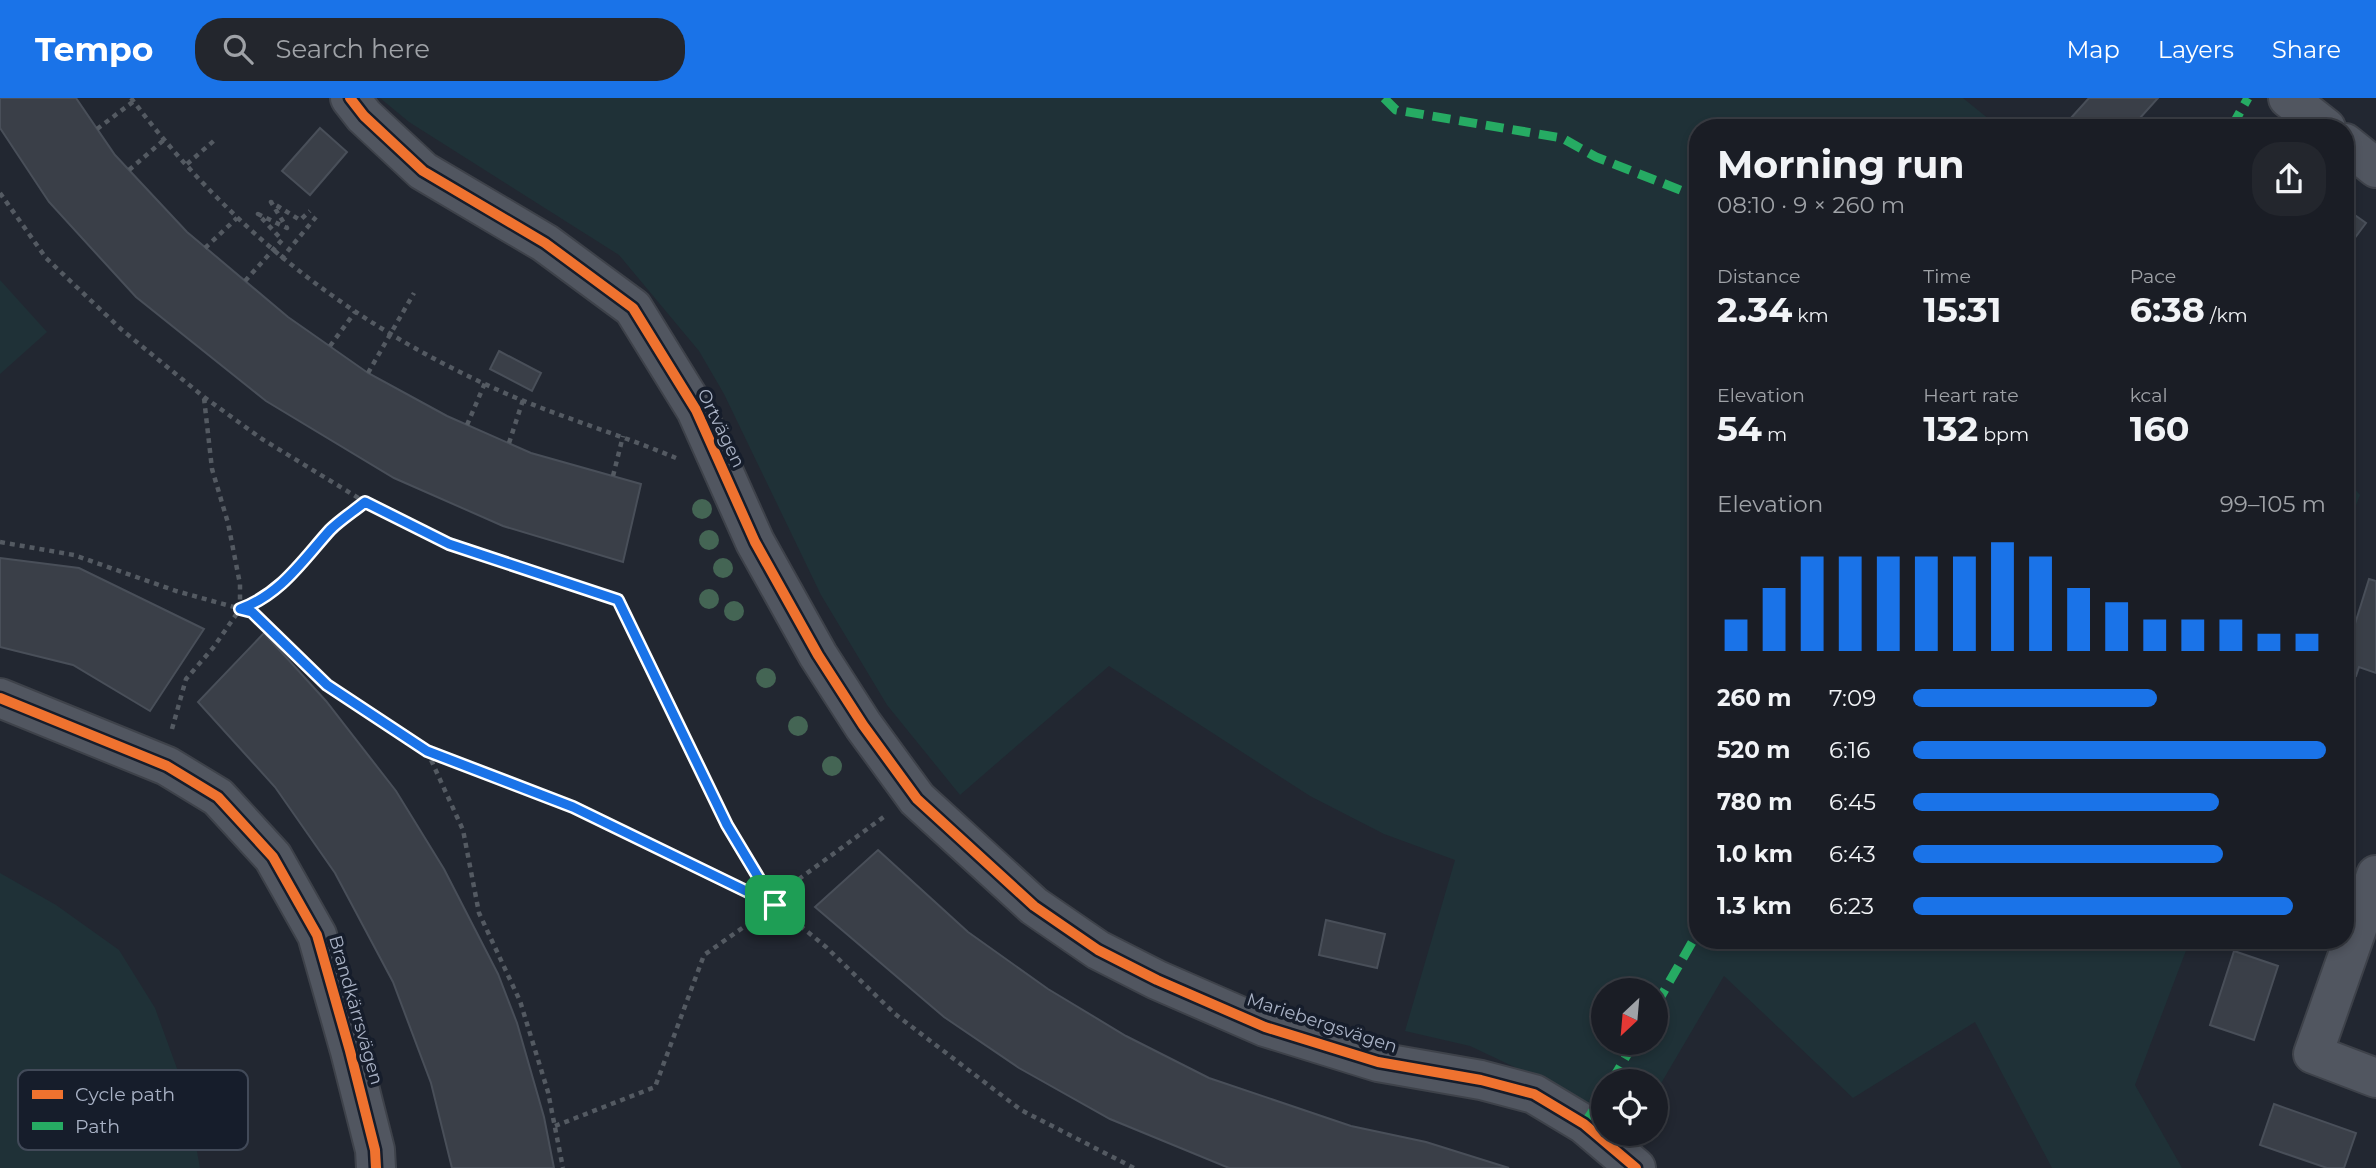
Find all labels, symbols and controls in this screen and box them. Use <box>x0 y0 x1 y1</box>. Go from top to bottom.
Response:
search box <box>195 18 685 81</box>
text: Tempo <box>35 29 153 69</box>
icon: search <box>219 30 257 68</box>
text: Search here <box>275 33 430 65</box>
text: Map <box>2066 35 2120 64</box>
text: Layers <box>2158 35 2234 64</box>
text: Share <box>2272 35 2341 64</box>
text: Morning run <box>1717 141 1965 188</box>
button: share <box>2252 142 2326 216</box>
text: 08:10 · 9 × 260 m <box>1717 191 1905 219</box>
text: Distance <box>1717 265 1800 288</box>
text: Time <box>1923 265 1971 288</box>
text: Pace <box>2130 265 2176 288</box>
text: 2.34 <box>1717 288 1792 331</box>
text: 15:31 <box>1923 288 2001 331</box>
text: 6:38 <box>2130 288 2205 331</box>
text: km <box>1792 304 1829 327</box>
text: /km <box>2205 304 2248 327</box>
text: Elevation <box>1717 384 1805 407</box>
text: Heart rate <box>1923 384 2019 407</box>
text: kcal <box>2130 384 2168 407</box>
street label: Ortvägen <box>692 385 750 471</box>
text: 54 <box>1717 407 1762 450</box>
text: 132 <box>1923 407 1978 450</box>
text: 160 <box>2130 407 2189 450</box>
text: m <box>1762 423 1787 446</box>
text: bpm <box>1978 423 2029 446</box>
text: Elevation <box>1717 490 1823 518</box>
text: 99–105 m <box>2220 490 2326 518</box>
text: 260 m <box>1717 684 1791 712</box>
text: 7:09 <box>1829 684 1876 712</box>
text: 520 m <box>1717 736 1790 764</box>
text: 6:16 <box>1829 736 1870 764</box>
text: 780 m <box>1717 788 1792 816</box>
text: 6:45 <box>1829 788 1876 816</box>
text: 1.0 km <box>1717 840 1793 868</box>
text: 6:43 <box>1829 840 1876 868</box>
pin <box>745 875 805 935</box>
icon: arrive <box>756 886 794 924</box>
text: 1.3 km <box>1717 892 1792 920</box>
text: 6:23 <box>1829 892 1874 920</box>
street label: Brandkärrsvägen <box>324 933 388 1087</box>
north arrow <box>1591 978 1668 1055</box>
map controls <box>1591 978 1668 1146</box>
street label: Mariebergsvägen <box>1244 988 1400 1058</box>
button: locate <box>1591 1069 1668 1146</box>
legend <box>18 1070 248 1150</box>
text: Cycle path <box>75 1083 175 1106</box>
text: Path <box>75 1115 120 1138</box>

